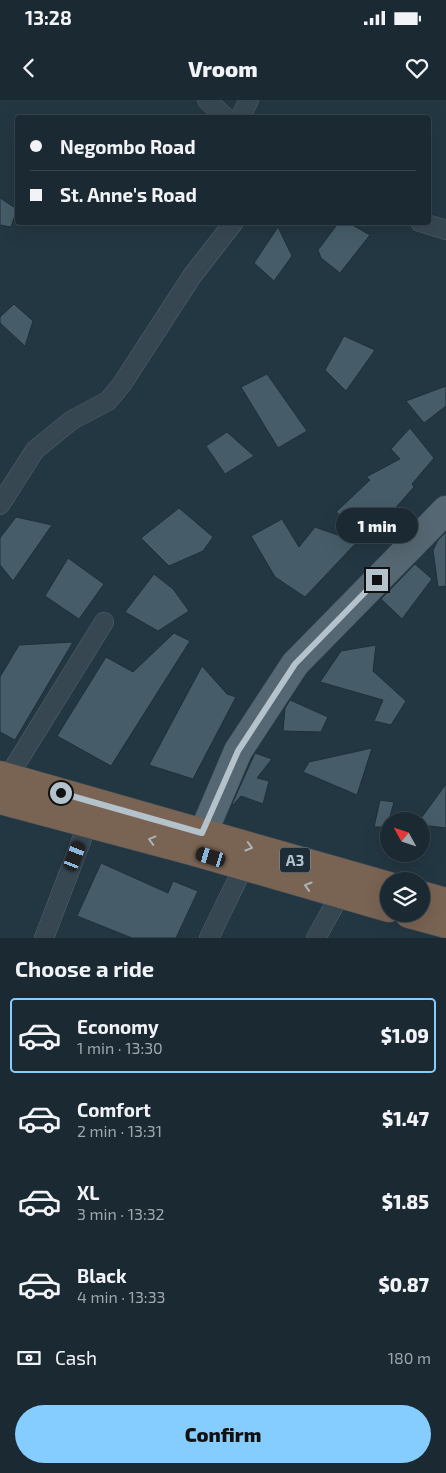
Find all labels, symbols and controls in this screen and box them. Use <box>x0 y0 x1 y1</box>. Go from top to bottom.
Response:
text: 13:28 <box>25 6 72 29</box>
icon: back <box>15 54 43 82</box>
icon: heart <box>403 54 431 82</box>
text: Vroom <box>188 55 258 81</box>
text: Negombo Road <box>60 135 196 158</box>
text: St. Anne's Road <box>60 183 197 206</box>
callout: 1 min <box>336 508 418 542</box>
text: 1 min <box>357 516 397 535</box>
route end <box>366 569 388 591</box>
route start <box>50 782 72 804</box>
north arrow <box>380 812 430 862</box>
map controls <box>380 812 430 922</box>
one-way arrow <box>149 836 157 846</box>
car <box>62 839 87 873</box>
one-way arrow <box>245 841 253 851</box>
car <box>194 845 227 869</box>
road number: A3 <box>280 848 310 872</box>
button: layers <box>380 872 430 922</box>
one-way arrow <box>305 881 313 891</box>
text: Choose a ride <box>15 955 154 981</box>
icon: car <box>17 1013 62 1058</box>
text: Economy <box>77 1015 159 1038</box>
text: $1.09 <box>381 1024 429 1047</box>
text: 1 min · 13:30 <box>77 1038 163 1057</box>
icon: car <box>17 1096 62 1141</box>
text: Comfort <box>77 1098 151 1121</box>
text: $1.47 <box>382 1107 429 1130</box>
text: 2 min · 13:31 <box>77 1121 162 1140</box>
icon: car <box>17 1179 62 1224</box>
text: XL <box>77 1181 99 1204</box>
text: $1.85 <box>382 1190 429 1213</box>
text: 3 min · 13:32 <box>77 1204 165 1223</box>
icon: car <box>17 1262 62 1307</box>
text: Black <box>77 1264 127 1287</box>
text: $0.87 <box>379 1273 429 1296</box>
text: 4 min · 13:33 <box>77 1287 165 1306</box>
icon: cash <box>15 1344 43 1372</box>
text: Cash <box>55 1346 97 1369</box>
text: 180 m <box>388 1348 431 1367</box>
button: Confirm <box>15 1405 431 1463</box>

